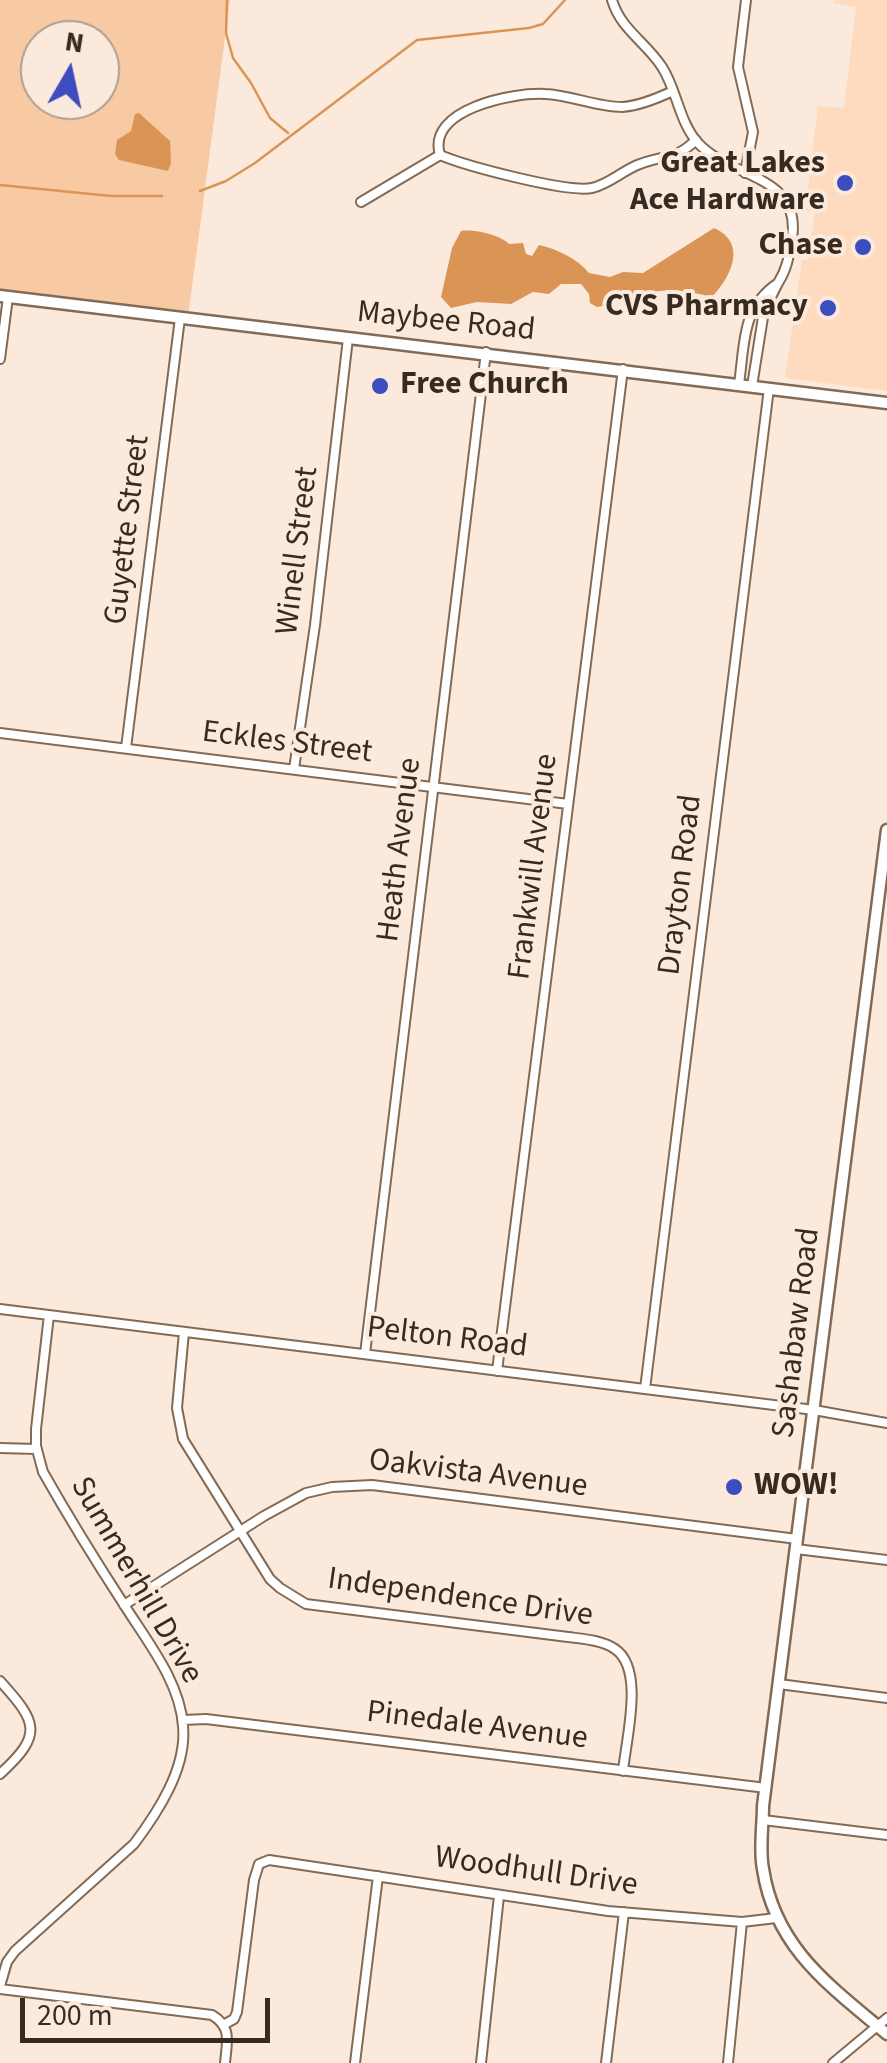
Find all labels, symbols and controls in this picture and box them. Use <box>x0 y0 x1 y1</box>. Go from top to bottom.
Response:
north arrow <box>20 20 120 120</box>
text: N <box>62 21 87 64</box>
place label: Great Lakes Ace Hardware <box>630 146 825 221</box>
marker: Great Lakes Ace Hardware <box>834 172 856 194</box>
place label: Chase <box>758 228 843 266</box>
marker: Chase <box>852 236 874 258</box>
place label: CVS Pharmacy <box>605 289 808 327</box>
street label: Maybee Road <box>355 295 537 351</box>
marker: CVS Pharmacy <box>817 297 839 319</box>
place label: Free Church <box>400 367 569 405</box>
marker: Free Church <box>369 375 391 397</box>
street label: Guyette Street <box>98 433 160 627</box>
street label: Winell Street <box>270 465 328 637</box>
street label: Eckles Street <box>200 715 374 773</box>
street label: Frankwill Avenue <box>502 752 568 982</box>
street label: Heath Avenue <box>371 756 431 944</box>
street label: Drayton Road <box>652 793 712 977</box>
street label: Sashabaw Road <box>766 1226 830 1440</box>
street label: Pelton Road <box>364 1310 530 1368</box>
street label: Oakvista Avenue <box>366 1443 590 1507</box>
place label: WOW! <box>754 1468 839 1506</box>
street label: Summerhill Drive <box>60 1471 210 1691</box>
marker: WOW! <box>723 1476 745 1498</box>
street label: Independence Drive <box>325 1561 595 1637</box>
street label: Pinedale Avenue <box>364 1694 590 1760</box>
street label: Woodhull Drive <box>432 1840 640 1906</box>
scale bar <box>25 1978 275 2040</box>
text: 200 m <box>37 1994 113 2037</box>

